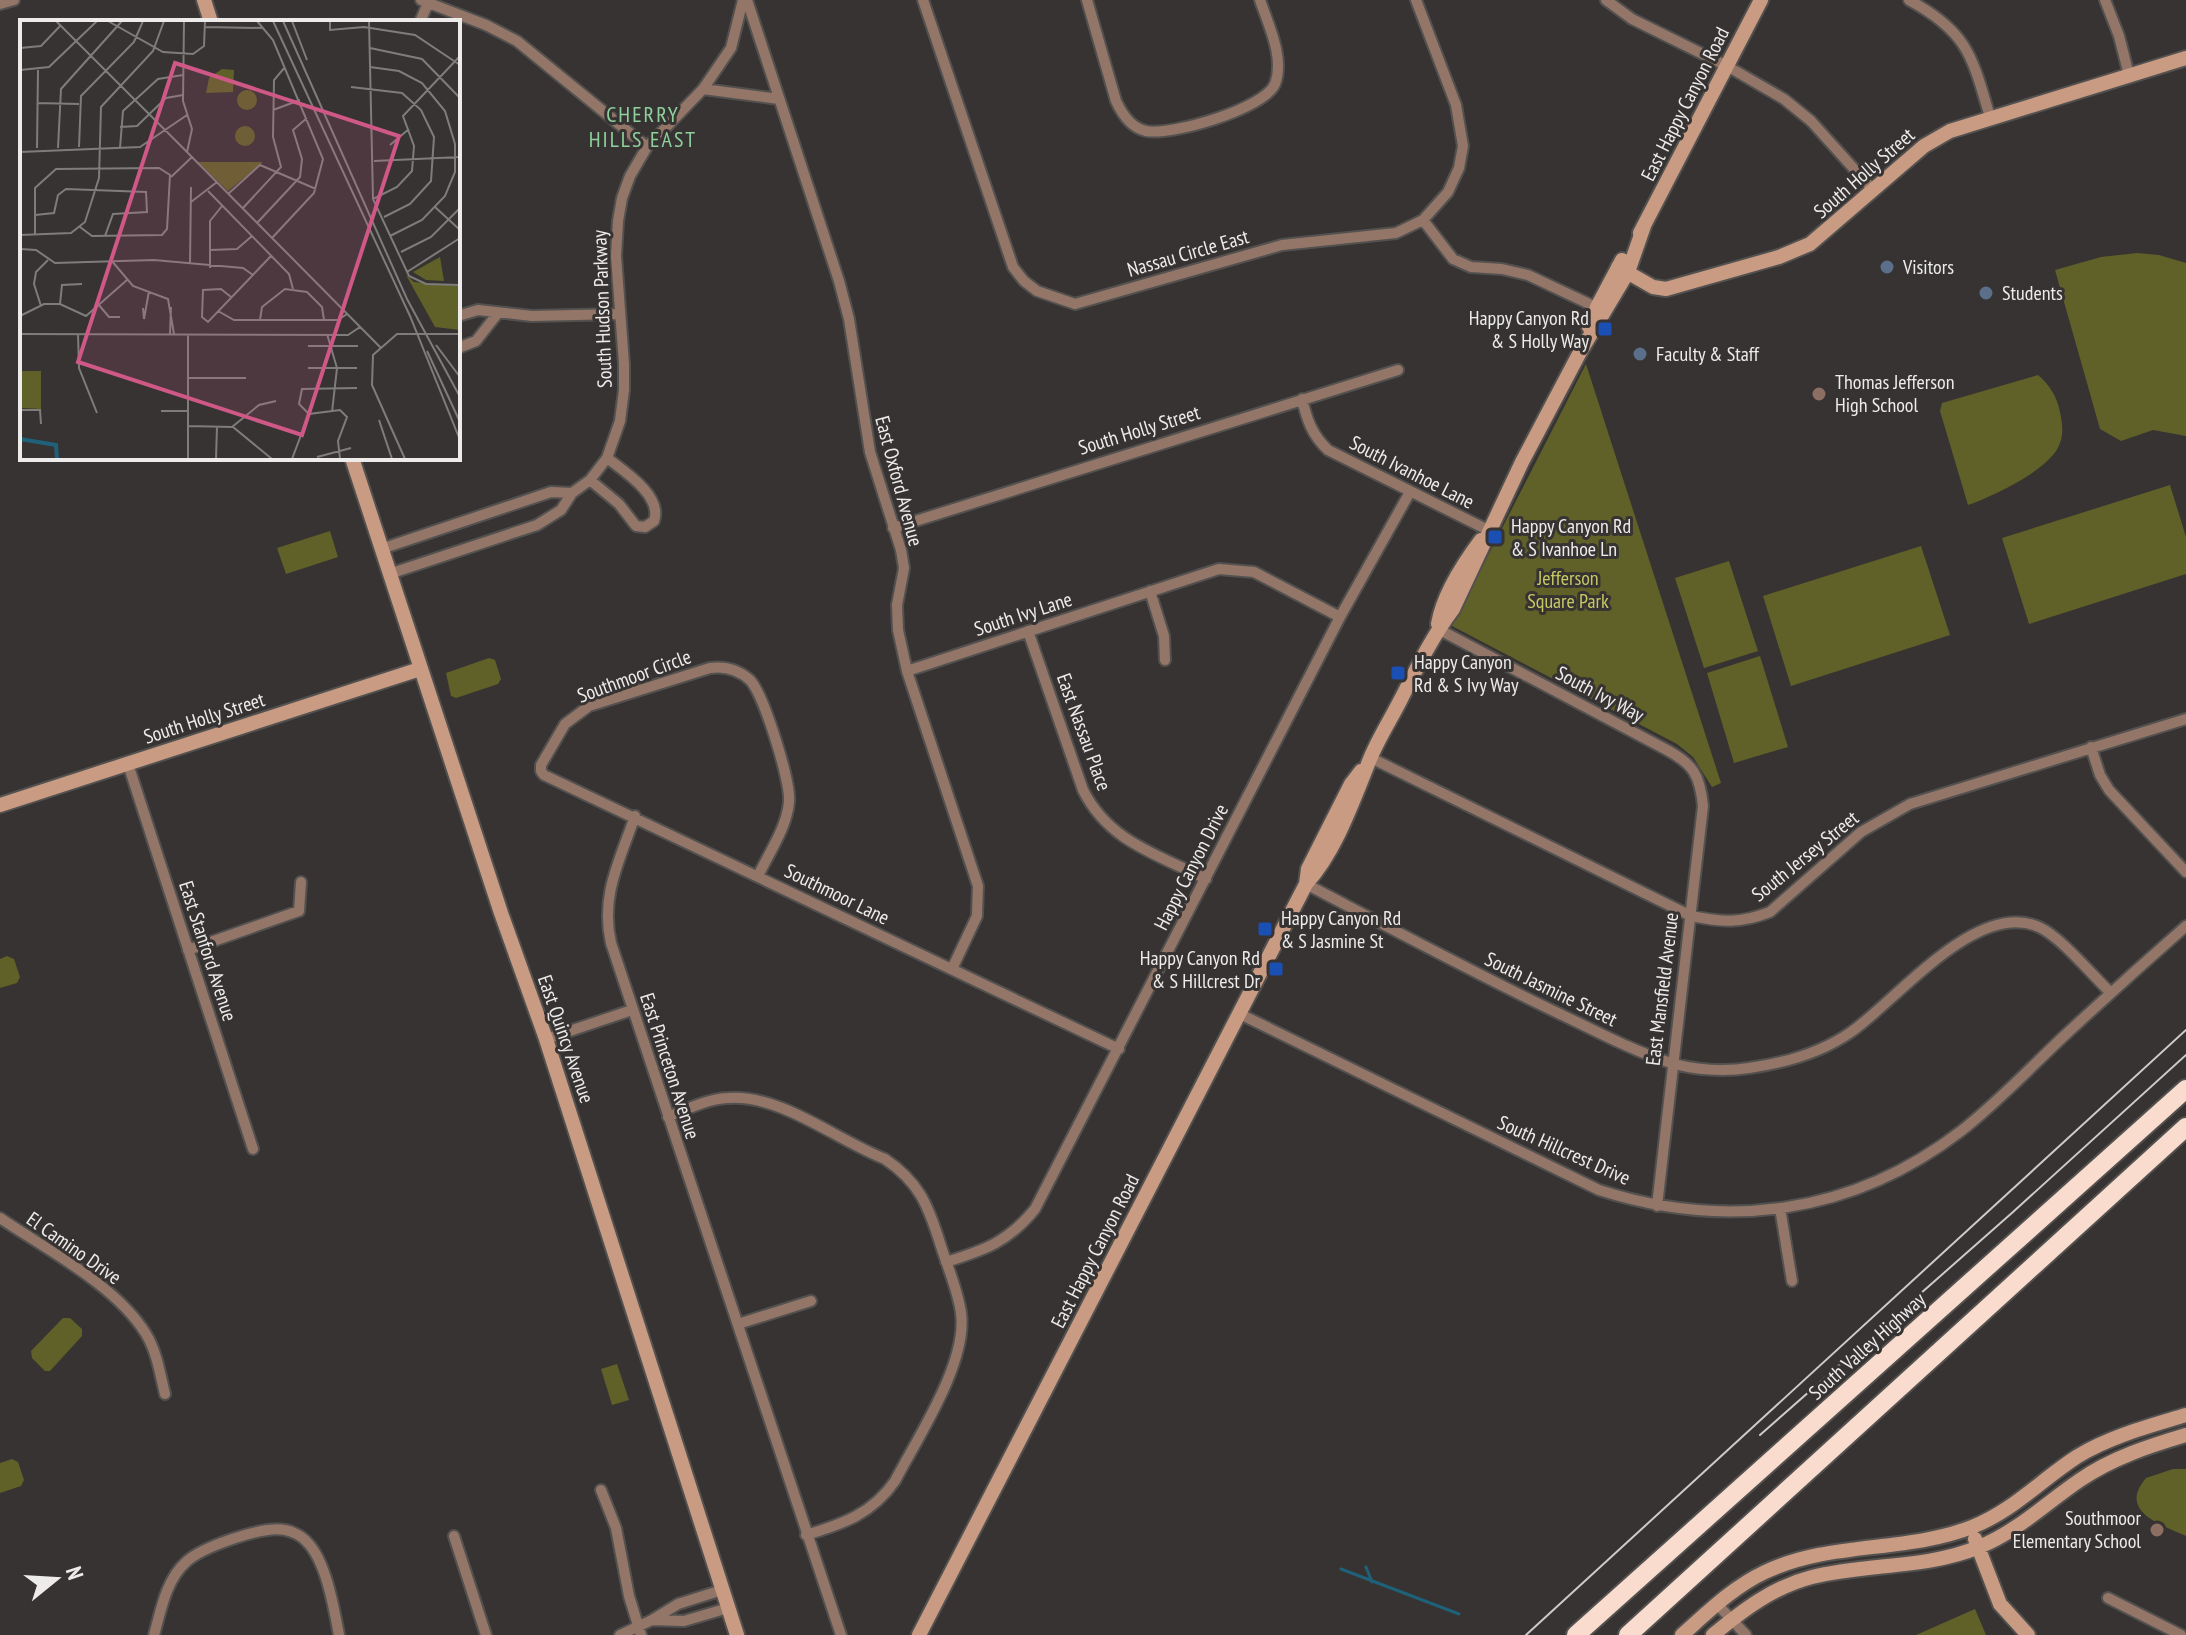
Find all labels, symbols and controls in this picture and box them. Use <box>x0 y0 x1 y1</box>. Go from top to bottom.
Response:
inset map <box>20 20 460 460</box>
street label: East Happy Canyon Road <box>1635 23 1735 185</box>
district label: CHERRY HILLS EAST <box>589 100 697 153</box>
street label: South Holly Street <box>1808 122 1920 224</box>
street label: Nassau Circle East <box>1124 223 1252 283</box>
street label: South Hudson Parkway <box>586 229 618 388</box>
place label: Visitors <box>1902 254 1954 280</box>
marker: Visitors <box>1878 258 1896 276</box>
place label: Students <box>2002 280 2063 306</box>
marker: Students <box>1977 284 1995 302</box>
place label: Happy Canyon Rd & S Holly Way <box>1469 305 1589 354</box>
marker: Happy Canyon Rd & S Holly Way <box>1596 320 1614 338</box>
place label: Faculty & Staff <box>1656 341 1760 367</box>
marker: Faculty & Staff <box>1631 345 1649 363</box>
place label: Thomas Jefferson High School <box>1835 369 1955 418</box>
marker: Thomas Jefferson High School <box>1810 385 1828 403</box>
street label: South Holly Street <box>1075 399 1203 461</box>
street label: East Oxford Avenue <box>869 413 929 549</box>
street label: South Ivanhoe Lane <box>1345 429 1479 515</box>
place label: Happy Canyon Rd & S Ivanhoe Ln <box>1511 513 1631 562</box>
marker: Happy Canyon Rd & S Ivanhoe Ln <box>1486 528 1504 546</box>
park label: Jefferson Square Park <box>1527 565 1609 614</box>
street label: South Ivy Lane <box>971 586 1075 642</box>
street label: Southmoor Circle <box>574 643 694 709</box>
place label: Happy Canyon Rd & S Ivy Way <box>1414 649 1519 698</box>
street label: South Ivy Way <box>1551 660 1649 728</box>
marker: Happy Canyon Rd & S Ivy Way <box>1389 664 1407 682</box>
street label: East Nassau Place <box>1051 670 1117 794</box>
street label: South Holly Street <box>140 686 268 750</box>
street label: Happy Canyon Drive <box>1148 799 1234 935</box>
street label: South Jersey Street <box>1746 805 1864 907</box>
street label: Southmoor Lane <box>780 857 894 931</box>
street label: East Stanford Avenue <box>173 878 243 1024</box>
place label: Happy Canyon Rd & S Jasmine St <box>1281 905 1401 954</box>
street label: East Mansfield Avenue <box>1640 911 1684 1067</box>
marker: Happy Canyon Rd & S Jasmine St <box>1256 920 1274 938</box>
place label: Happy Canyon Rd & S Hillcrest Dr <box>1140 945 1261 994</box>
street label: South Jasmine Street <box>1481 946 1622 1032</box>
marker: Happy Canyon Rd & S Hillcrest Dr <box>1267 960 1285 978</box>
street label: East Quincy Avenue <box>532 971 600 1107</box>
street label: East Princeton Avenue <box>634 990 706 1142</box>
street label: South Hillcrest Drive <box>1494 1109 1634 1191</box>
street label: East Happy Canyon Road <box>1045 1170 1145 1332</box>
street label: El Camino Drive <box>22 1206 126 1290</box>
street label: South Valley Highway <box>1803 1286 1931 1405</box>
place label: Southmoor Elementary School <box>2013 1505 2142 1554</box>
marker: Southmoor Elementary School <box>2148 1521 2166 1539</box>
north arrow <box>16 1539 96 1619</box>
text: N <box>60 1563 90 1583</box>

